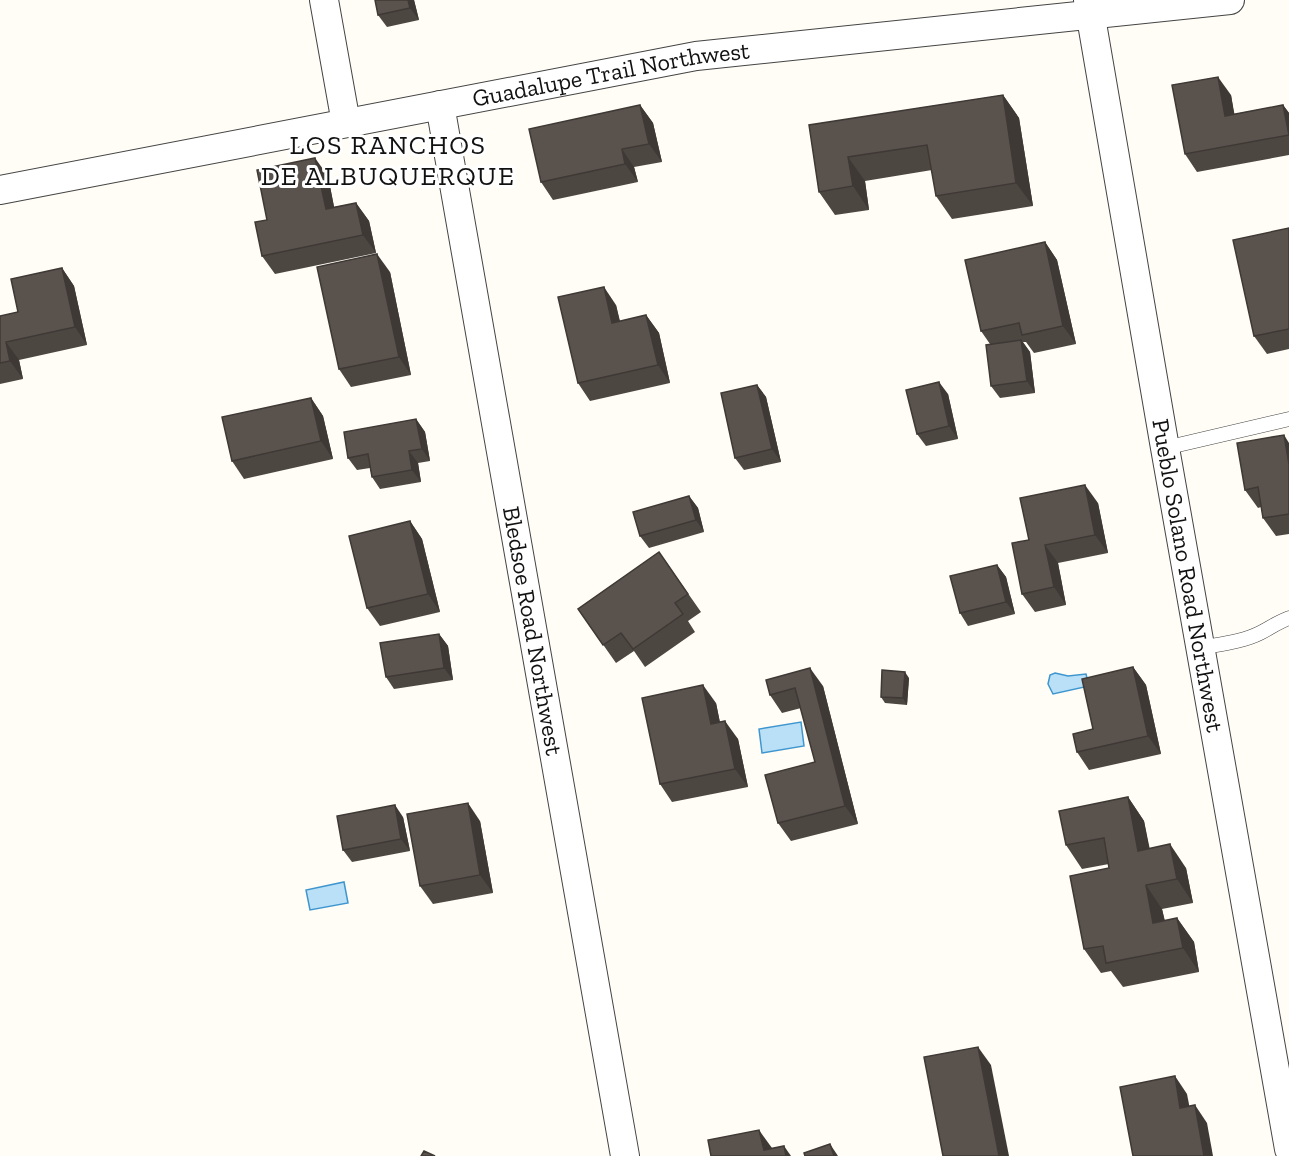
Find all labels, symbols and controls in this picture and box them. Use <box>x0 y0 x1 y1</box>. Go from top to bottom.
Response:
street label: Guadalupe Trail Northwest <box>470 35 751 113</box>
district label: LOS RANCHOS DE ALBUQUERQUE <box>261 129 515 192</box>
street label: Pueblo Solano Road Northwest <box>1146 417 1230 734</box>
street label: Bledsoe Road Northwest <box>497 504 569 758</box>

